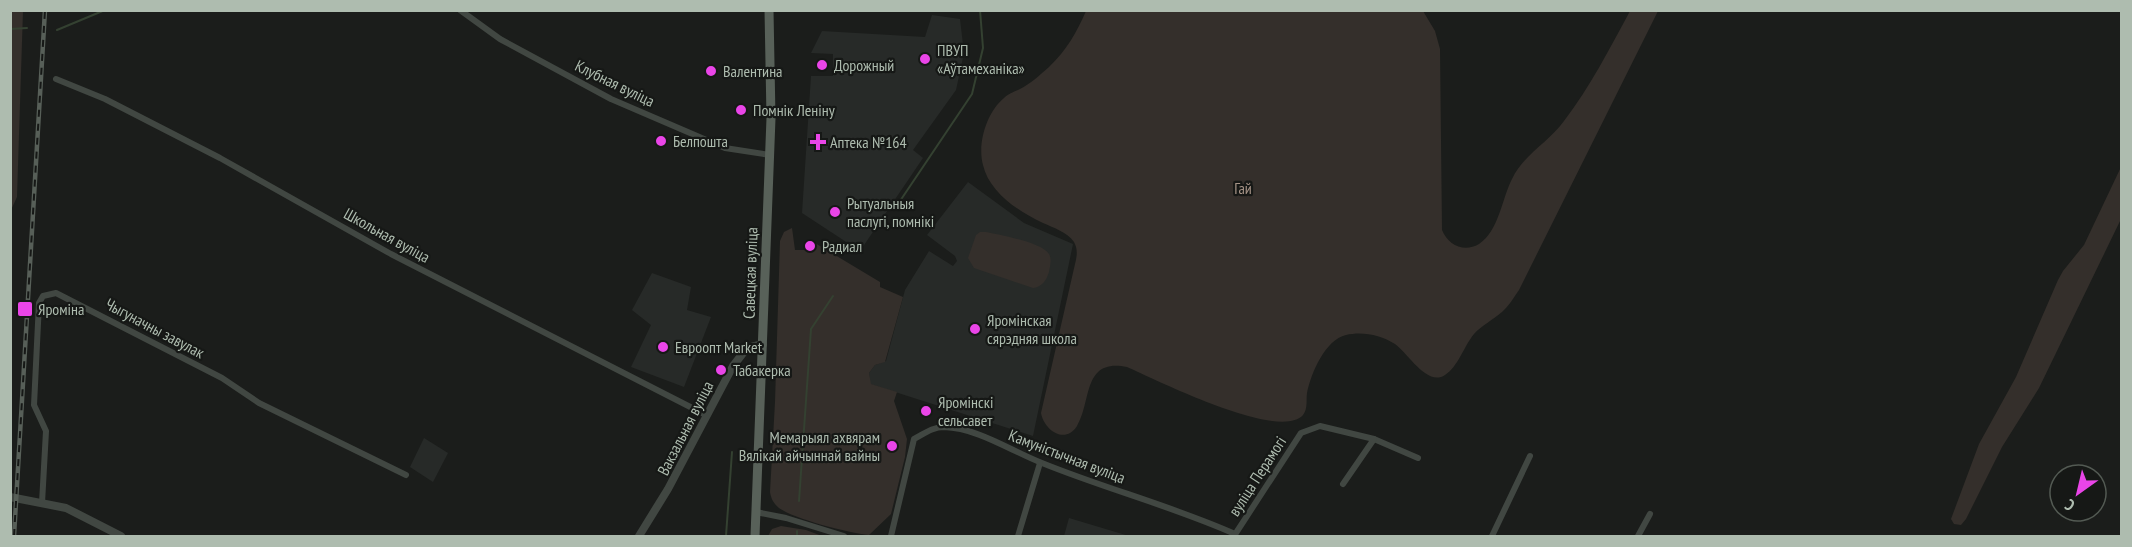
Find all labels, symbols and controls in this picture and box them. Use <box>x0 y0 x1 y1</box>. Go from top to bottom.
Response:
place label: ПВУП «Аўтамеханіка» <box>937 40 1025 78</box>
marker: ПВУП «Аўтамеханіка» <box>918 52 932 66</box>
street label: Клубная вуліца <box>572 55 658 111</box>
place label: Дорожный <box>834 55 894 75</box>
marker: Дорожный <box>815 58 829 72</box>
place label: Валентина <box>723 61 783 81</box>
marker: Валентина <box>704 64 718 78</box>
place label: Помнік Леніну <box>753 100 835 120</box>
marker: Помнік Леніну <box>734 103 748 117</box>
place label: Белпошта <box>673 131 728 151</box>
place label: Аптека №164 <box>830 132 907 152</box>
marker: Белпошта <box>654 134 668 148</box>
marker: Аптека №164 <box>811 135 825 149</box>
park label: Гай <box>1234 178 1252 198</box>
place label: Рытуальныя паслугі, помнікі <box>847 193 934 231</box>
street label: Школьная вуліца <box>340 203 434 267</box>
marker: Рытуальныя паслугі, помнікі <box>828 205 842 219</box>
street label: Савецкая вуліца <box>738 227 762 319</box>
place label: Радиал <box>822 236 862 256</box>
marker: Радиал <box>803 239 817 253</box>
street label: Чыгуначны завулак <box>102 294 209 363</box>
place label: Яроміна <box>38 299 84 319</box>
marker: Яроміна <box>16 300 34 318</box>
place label: Яромінская сярэдняя школа <box>987 310 1077 348</box>
marker: Яромінская сярэдняя школа <box>968 322 982 336</box>
place label: Евроопт Market <box>675 337 763 357</box>
marker: Евроопт Market <box>656 340 670 354</box>
place label: Табакерка <box>733 360 791 380</box>
marker: Табакерка <box>714 363 728 377</box>
street label: Вакзальная вуліца <box>653 377 717 479</box>
place label: Яромінскі сельсавет <box>938 392 993 430</box>
marker: Яромінскі сельсавет <box>919 404 933 418</box>
street label: Камуністычная вуліца <box>1006 425 1128 487</box>
place label: Мемарыял ахвярам Вялікай айчыннай вайны <box>739 427 880 465</box>
street label: вуліца Перамогі <box>1224 432 1290 520</box>
marker: Мемарыял ахвярам Вялікай айчыннай вайны <box>885 439 899 453</box>
north arrow <box>2048 463 2108 523</box>
text: С <box>2060 495 2078 516</box>

